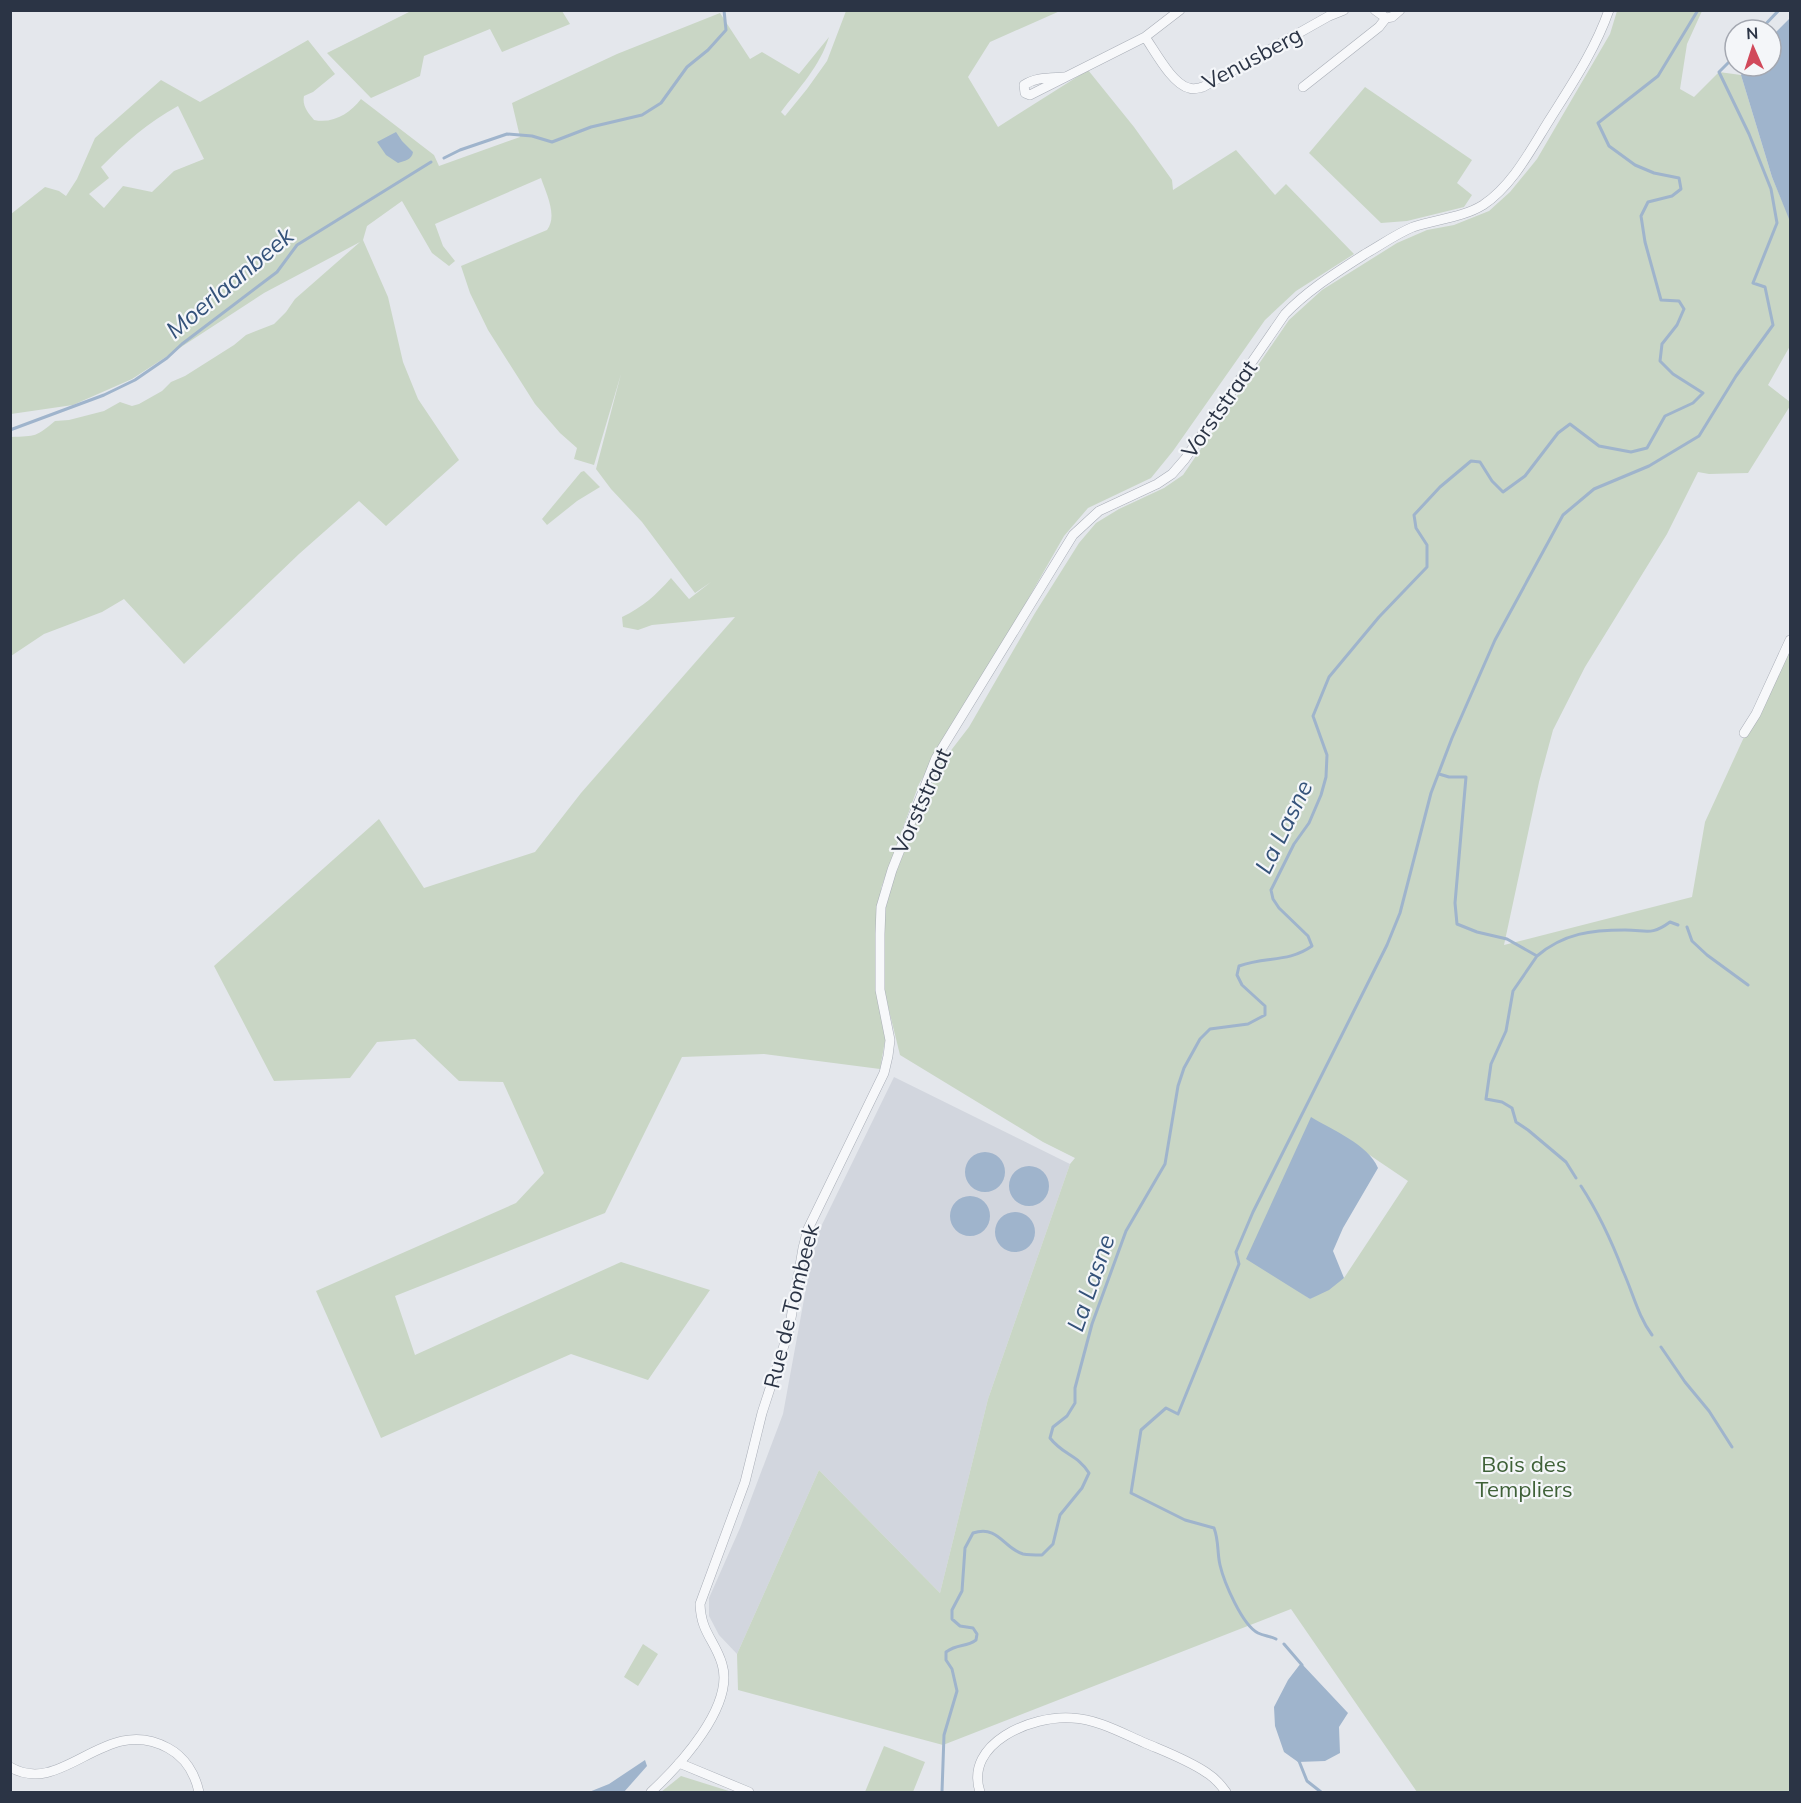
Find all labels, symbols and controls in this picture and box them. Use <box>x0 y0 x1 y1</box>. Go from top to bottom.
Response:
north arrow <box>1723 18 1783 78</box>
street label: Venusberg <box>1197 20 1307 96</box>
text: N <box>1746 23 1759 43</box>
water label: Moerlaanbeek <box>159 220 300 344</box>
street label: Vorststraat <box>1175 354 1263 464</box>
street label: Vorststraat <box>885 743 957 859</box>
water label: La Lasne <box>1248 775 1319 878</box>
street label: Rue de Tombeek <box>757 1220 825 1391</box>
water label: La Lasne <box>1060 1230 1121 1335</box>
park label: Bois des Templiers <box>1475 1450 1573 1503</box>

